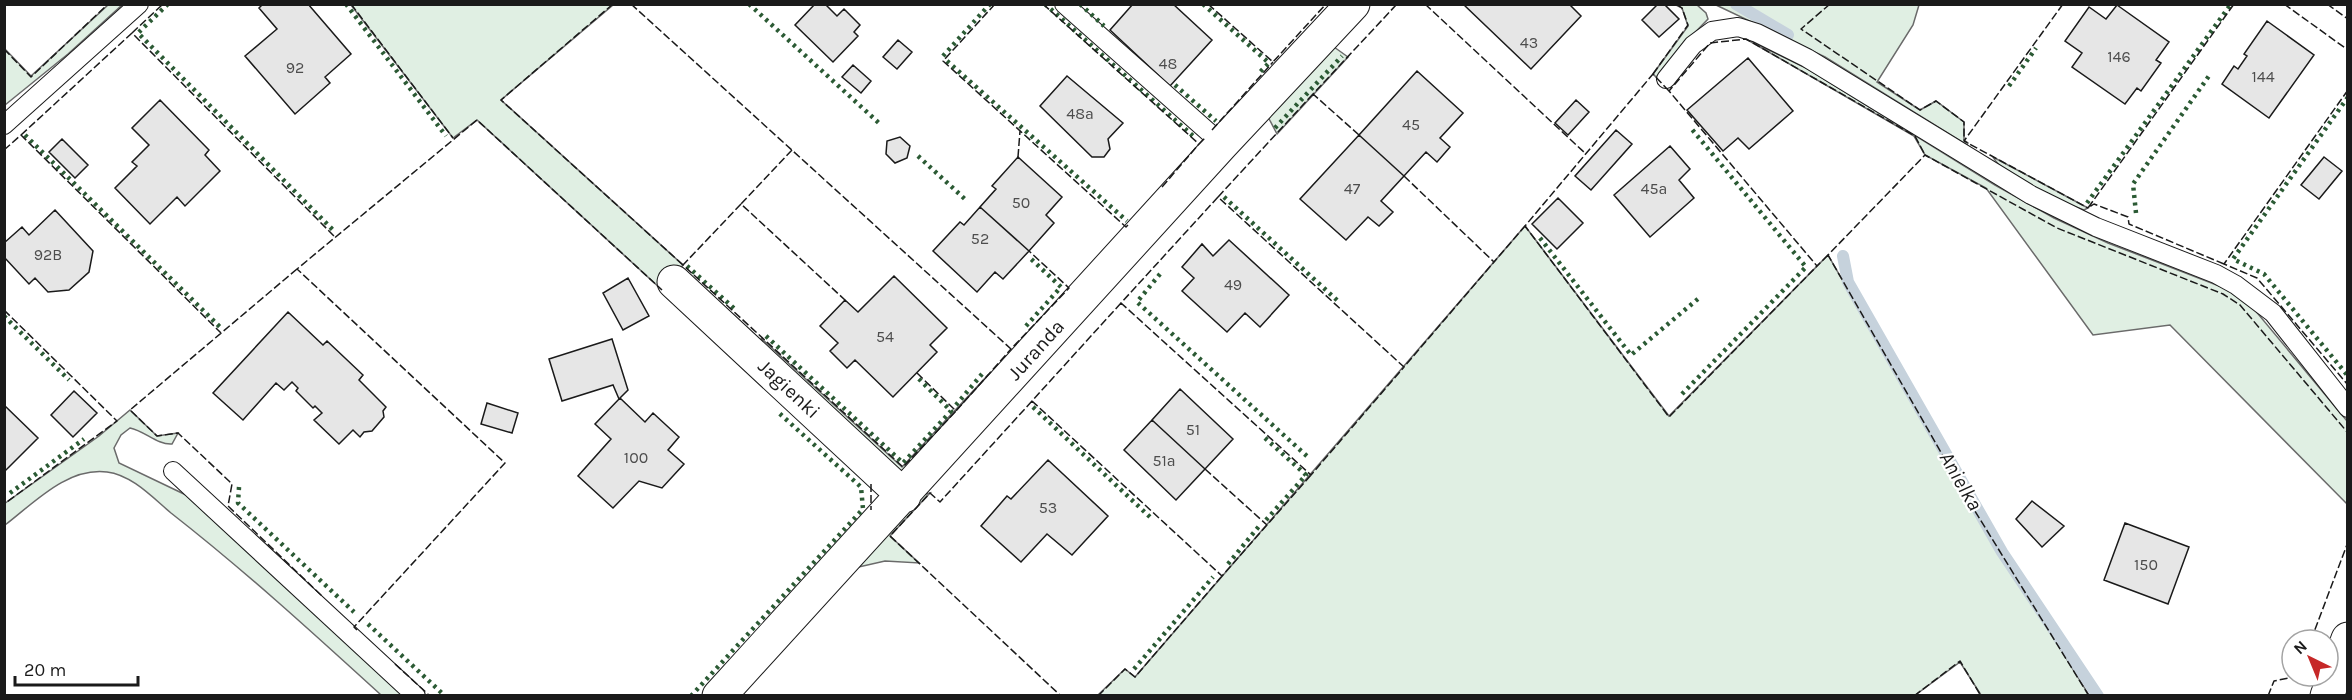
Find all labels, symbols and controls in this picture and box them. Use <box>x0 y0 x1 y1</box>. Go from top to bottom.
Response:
house number: 43 <box>1520 33 1538 52</box>
house number: 146 <box>2107 47 2131 66</box>
house number: 48 <box>1159 54 1177 73</box>
house number: 92 <box>286 58 304 77</box>
house number: 144 <box>2251 67 2275 86</box>
house number: 48a <box>1066 104 1094 123</box>
house number: 45 <box>1402 115 1420 134</box>
house number: 47 <box>1344 179 1361 198</box>
house number: 45a <box>1641 179 1667 198</box>
house number: 50 <box>1012 193 1030 212</box>
house number: 52 <box>971 229 989 248</box>
house number: 92B <box>34 245 62 264</box>
house number: 49 <box>1224 275 1242 294</box>
street label: Juranda <box>1003 315 1069 385</box>
house number: 54 <box>876 327 894 346</box>
street label: Jagienki <box>753 355 825 423</box>
house number: 51 <box>1186 420 1200 439</box>
water label: Anielka <box>1935 447 1987 515</box>
house number: 100 <box>624 448 648 467</box>
house number: 51a <box>1152 451 1176 470</box>
house number: 53 <box>1039 498 1057 517</box>
house number: 150 <box>2134 555 2158 574</box>
north arrow <box>2280 628 2340 688</box>
text: N <box>2289 637 2311 658</box>
scale bar <box>15 649 138 687</box>
text: 20 m <box>24 659 66 681</box>

